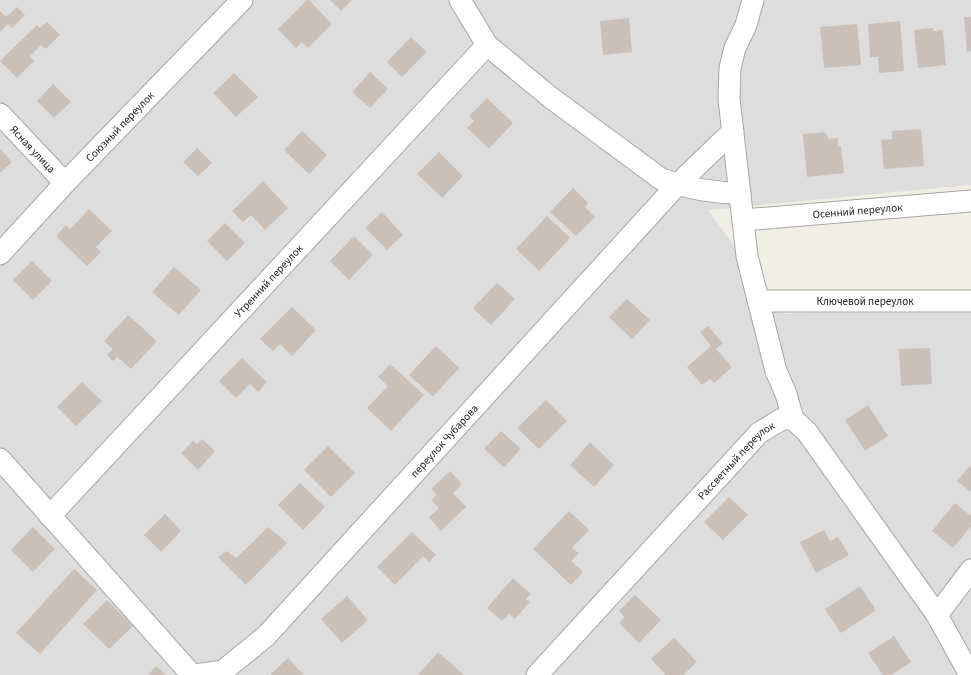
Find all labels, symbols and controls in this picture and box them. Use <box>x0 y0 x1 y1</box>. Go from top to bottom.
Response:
street label: Союзный переулок <box>82 88 158 165</box>
street label: Ясная улица <box>7 122 59 176</box>
street label: Осенний переулок <box>812 200 904 222</box>
street label: Утренний переулок <box>231 241 307 321</box>
street label: Ключевой переулок <box>816 294 914 309</box>
street label: переулок Чубарова <box>407 401 482 481</box>
street label: Рассветный переулок <box>695 418 778 503</box>

